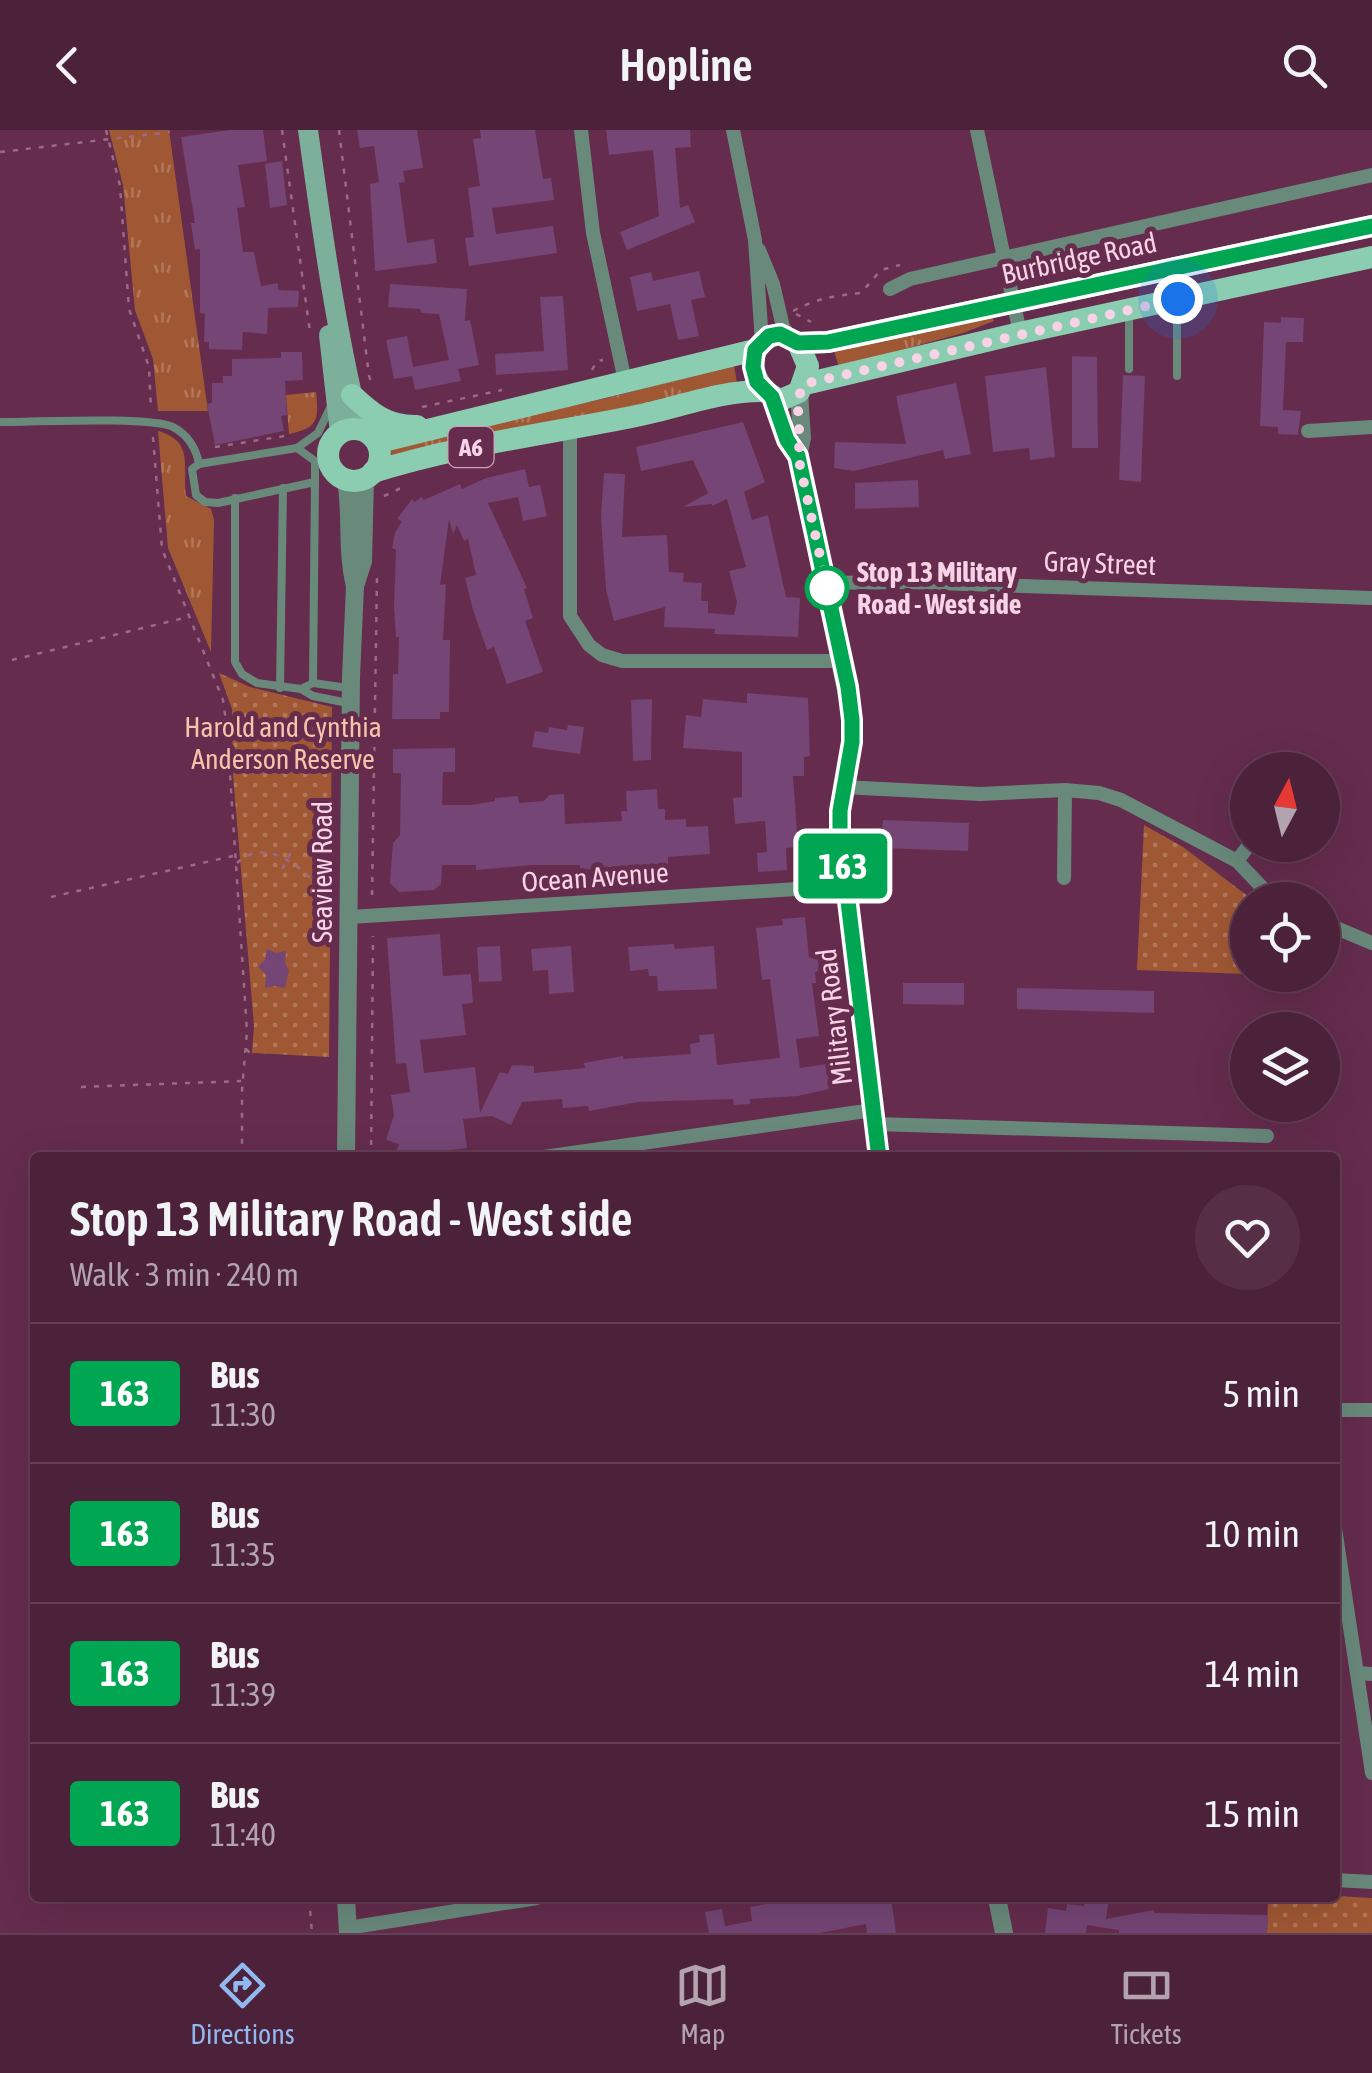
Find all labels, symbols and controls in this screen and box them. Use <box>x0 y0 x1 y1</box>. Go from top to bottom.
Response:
icon: back <box>40 38 95 93</box>
icon: search <box>1277 38 1332 93</box>
text: Hopline <box>619 39 753 91</box>
street label: Burbridge Road <box>999 226 1159 290</box>
your location <box>1153 274 1203 324</box>
road number: A6 <box>448 427 494 467</box>
street label: Gray Street <box>1043 545 1157 581</box>
place label: Stop 13 Military Road - West side <box>857 556 1021 620</box>
marker: Stop 13 Military Road - West side <box>806 567 848 609</box>
park label: Harold and Cynthia Anderson Reserve <box>184 711 382 775</box>
north arrow <box>1230 752 1340 862</box>
map controls <box>1230 752 1340 1122</box>
street label: Seaview Road <box>306 801 338 943</box>
line badge: 163 <box>786 834 900 898</box>
text: 163 <box>818 846 868 886</box>
street label: Ocean Avenue <box>520 856 670 898</box>
button: locate <box>1230 882 1340 992</box>
street label: Military Road <box>810 947 858 1087</box>
button: layers <box>1230 1012 1340 1122</box>
button: heart <box>1195 1185 1300 1290</box>
text: Stop 13 Military Road - West side <box>70 1191 633 1246</box>
text: Walk · 3 min · 240 m <box>70 1256 299 1293</box>
text: Bus <box>210 1353 260 1396</box>
text: 5 min <box>1222 1372 1300 1415</box>
text: 163 <box>100 1373 150 1413</box>
text: 11:30 <box>210 1396 276 1433</box>
text: Bus <box>210 1493 260 1536</box>
text: 10 min <box>1205 1512 1300 1555</box>
text: 163 <box>100 1513 150 1553</box>
text: 11:35 <box>210 1536 276 1573</box>
text: Bus <box>210 1633 260 1676</box>
text: 14 min <box>1205 1652 1300 1695</box>
text: 163 <box>100 1653 150 1693</box>
text: 11:39 <box>210 1676 276 1713</box>
text: Bus <box>210 1773 260 1816</box>
text: 15 min <box>1205 1792 1300 1835</box>
text: 163 <box>100 1793 150 1833</box>
text: 11:40 <box>210 1816 276 1853</box>
tab: Directions <box>190 1958 295 2050</box>
tab: Map <box>675 1958 730 2050</box>
tab: Tickets <box>1111 1958 1182 2050</box>

